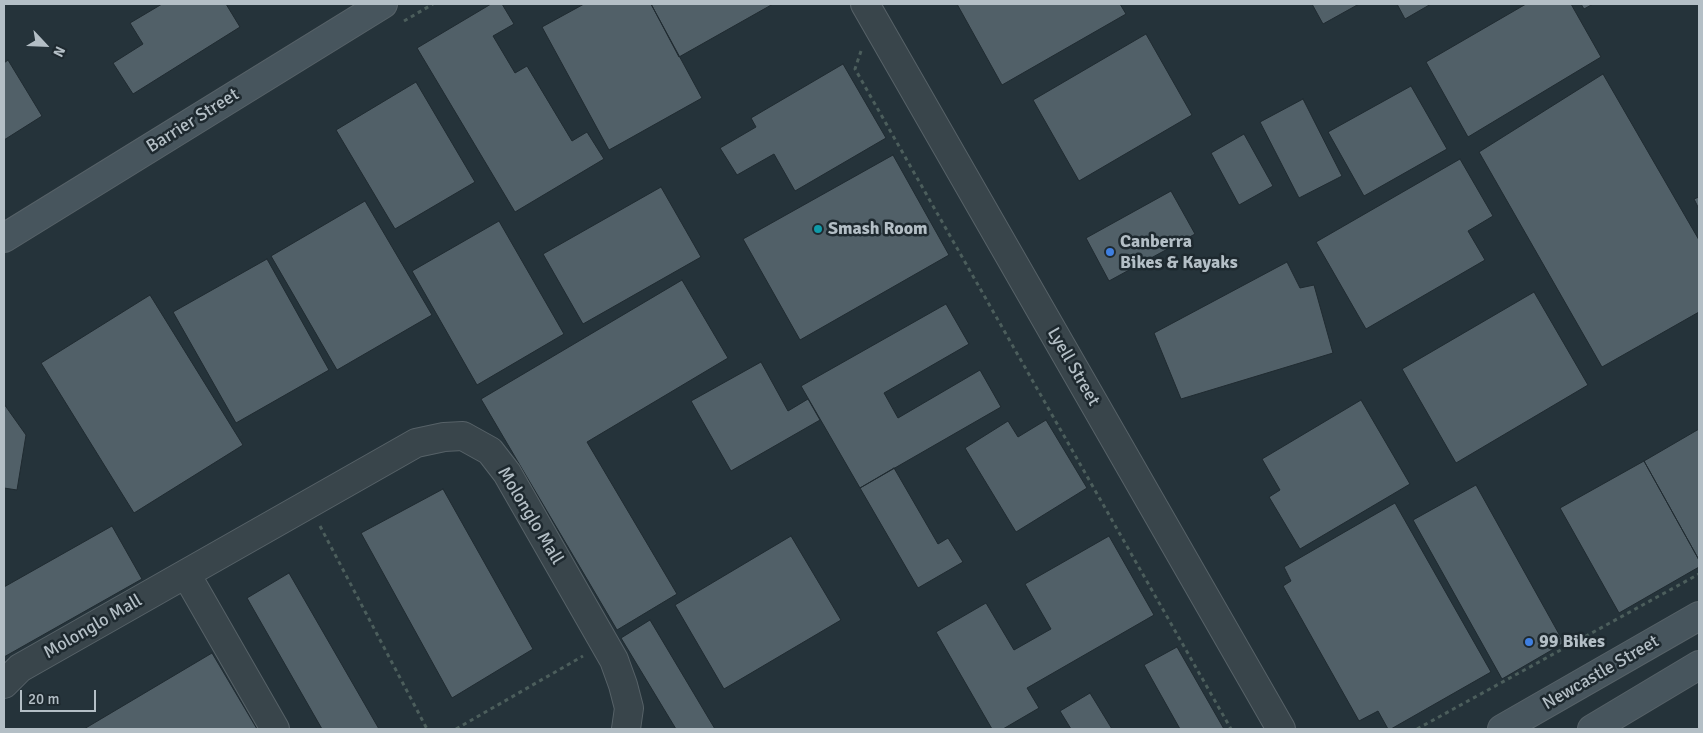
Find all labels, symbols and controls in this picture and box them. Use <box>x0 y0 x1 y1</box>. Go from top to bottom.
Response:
north arrow <box>20 20 70 70</box>
text: N <box>49 44 69 60</box>
street label: Barrier Street <box>143 84 243 158</box>
place label: Smash Room <box>828 218 928 240</box>
marker: Smash Room <box>812 223 824 235</box>
place label: Canberra Bikes & Kayaks <box>1120 231 1238 274</box>
marker: Canberra Bikes & Kayaks <box>1104 246 1116 258</box>
street label: Lyell Street <box>1042 324 1104 410</box>
street label: Molonglo Mall <box>492 463 568 569</box>
street label: Molonglo Mall <box>40 590 146 664</box>
place label: 99 Bikes <box>1539 631 1605 653</box>
street label: Newcastle Street <box>1539 631 1663 715</box>
marker: 99 Bikes <box>1523 636 1535 648</box>
scale bar <box>22 680 99 712</box>
text: 20 m <box>28 690 59 708</box>

